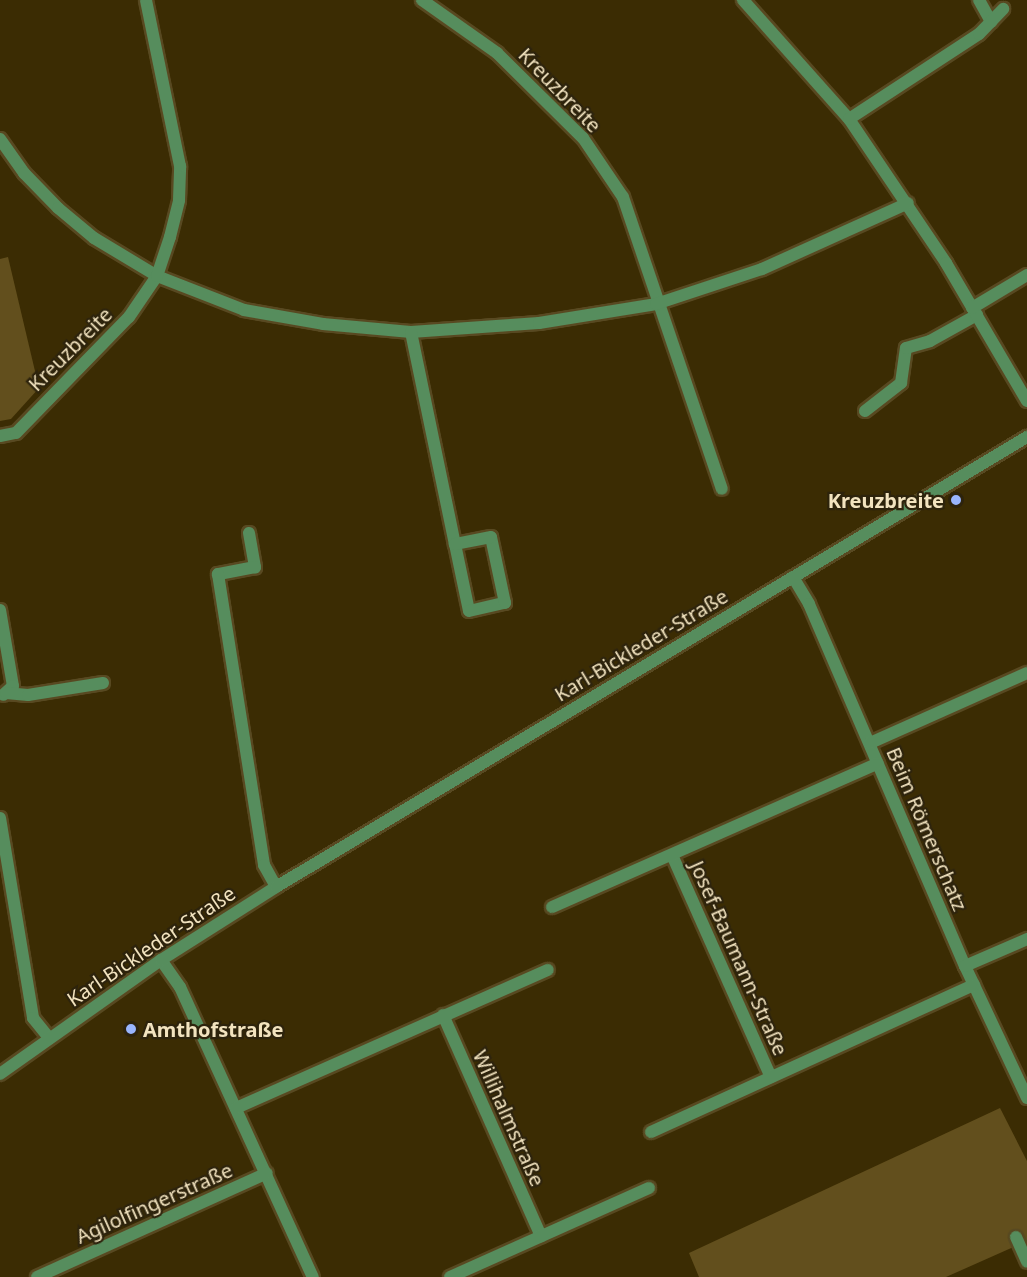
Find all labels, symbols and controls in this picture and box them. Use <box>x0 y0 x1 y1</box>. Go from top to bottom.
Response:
street label: Kreuzbreite <box>514 43 606 137</box>
street label: Kreuzbreite <box>23 302 117 396</box>
place label: Kreuzbreite <box>828 488 944 512</box>
marker: Kreuzbreite <box>949 493 963 507</box>
street label: Karl-Bickleder-Straße <box>550 584 732 706</box>
street label: Beim Römerschatz <box>882 744 972 914</box>
street label: Josef-Baumann-Straße <box>685 857 793 1059</box>
street label: Karl-Bickleder-Straße <box>62 881 240 1011</box>
place label: Amthofstraße <box>143 1017 284 1041</box>
marker: Amthofstraße <box>124 1022 138 1036</box>
street label: Willihalmstraße <box>468 1046 550 1190</box>
street label: Agilolfingerstraße <box>72 1158 236 1248</box>

